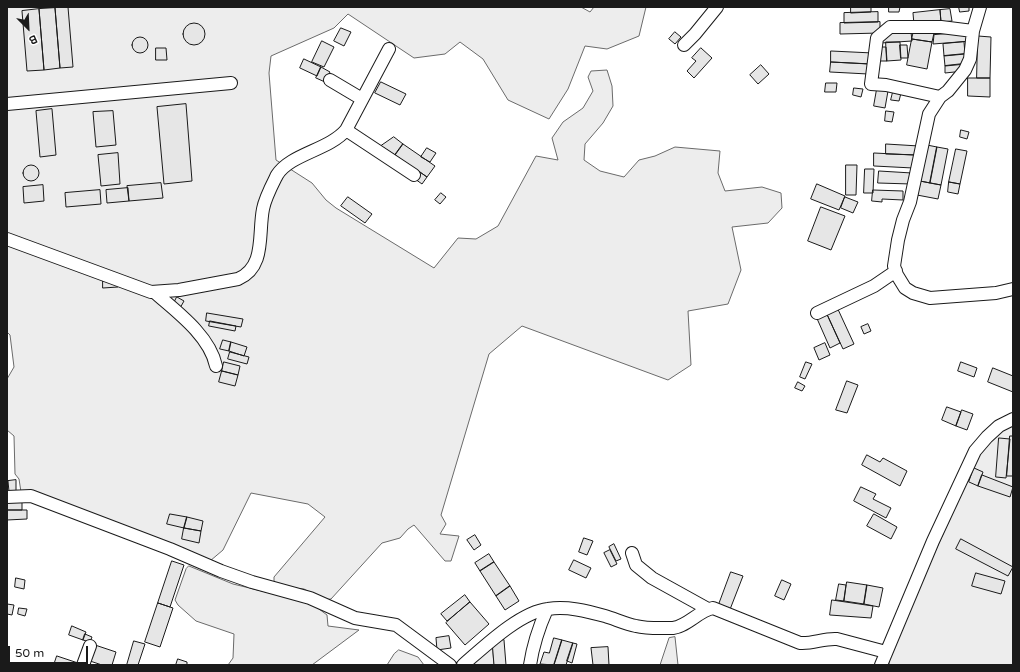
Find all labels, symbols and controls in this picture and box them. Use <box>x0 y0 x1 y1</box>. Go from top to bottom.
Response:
north arrow <box>8 8 48 48</box>
text: B <box>27 32 39 47</box>
scale bar <box>10 638 90 664</box>
text: 50 m <box>15 646 44 660</box>

